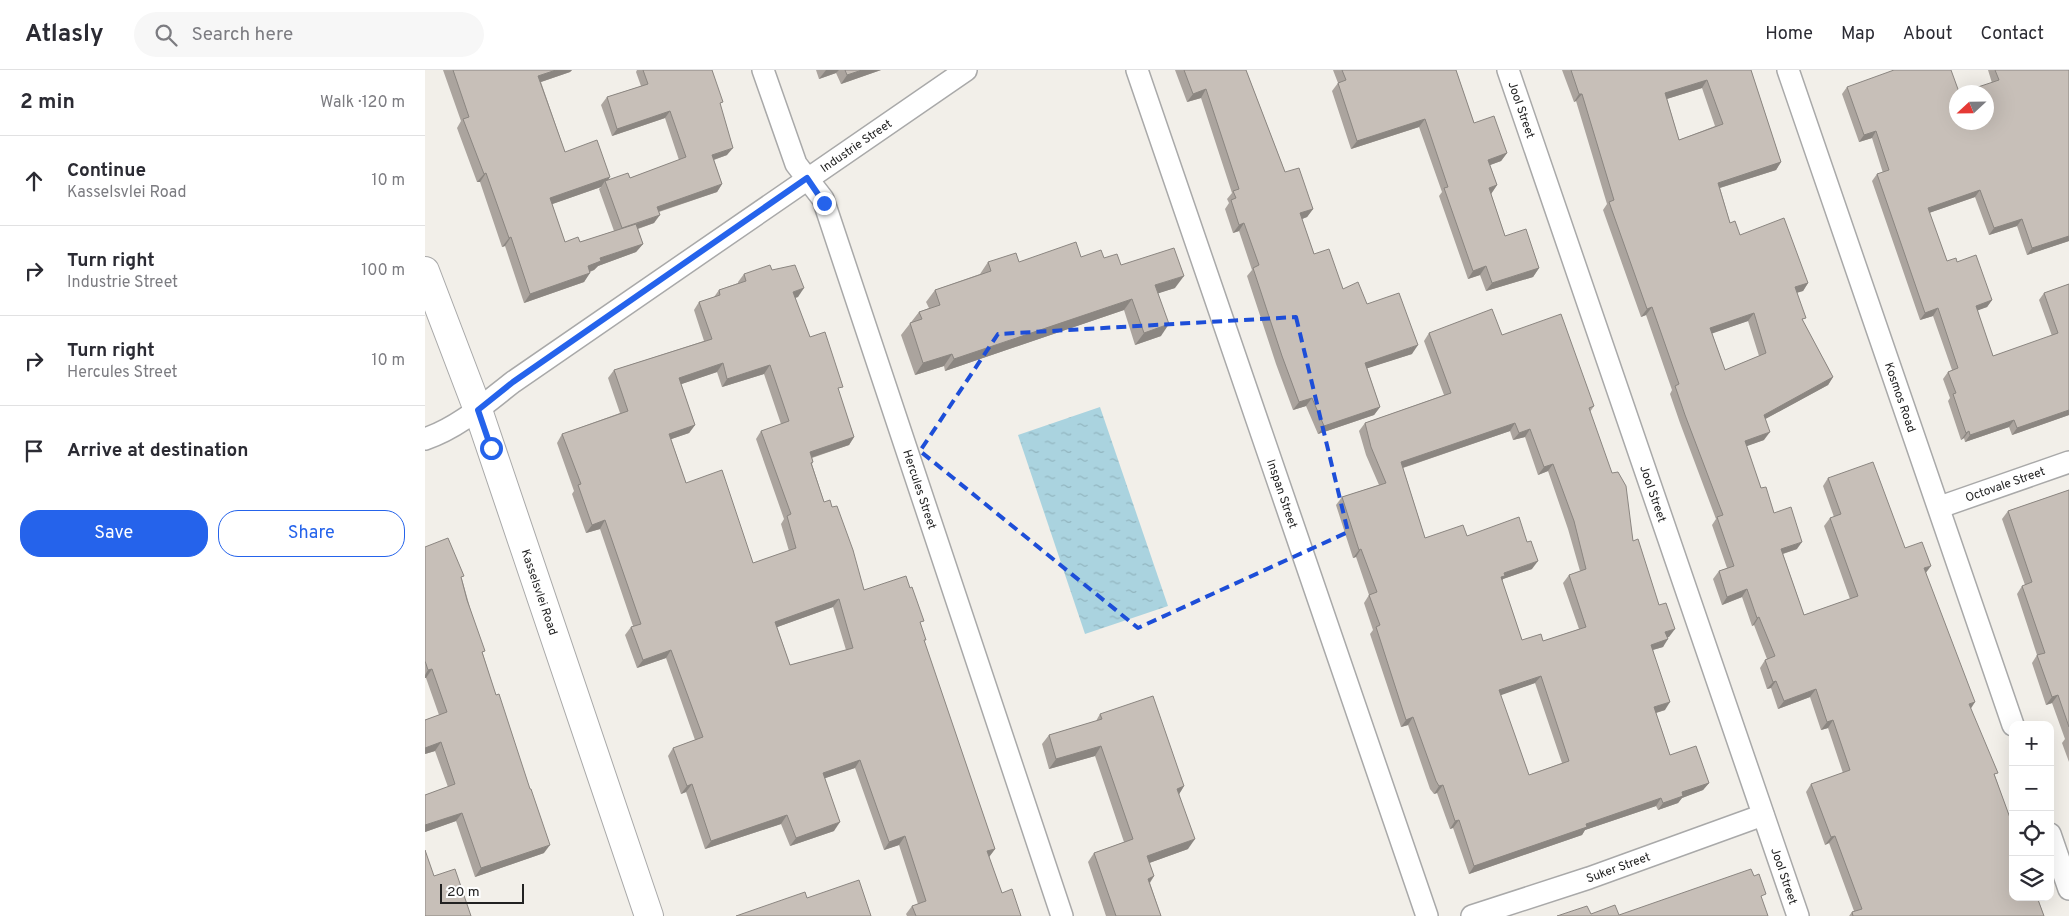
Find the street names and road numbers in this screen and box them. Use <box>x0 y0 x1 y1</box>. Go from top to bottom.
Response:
street label: Jool Street <box>1504 79 1538 141</box>
street label: Industrie Street <box>818 116 896 177</box>
street label: Kosmos Road <box>1880 360 1919 435</box>
street label: Hercules Street <box>898 448 940 532</box>
street label: Inspan Street <box>1262 458 1301 531</box>
street label: Jool Street <box>1635 464 1669 525</box>
street label: Octovale Street <box>1963 464 2047 506</box>
street label: Kasselsvlei Road <box>517 547 561 638</box>
street label: Jool Street <box>1766 846 1801 907</box>
street label: Suker Street <box>1584 849 1653 887</box>

